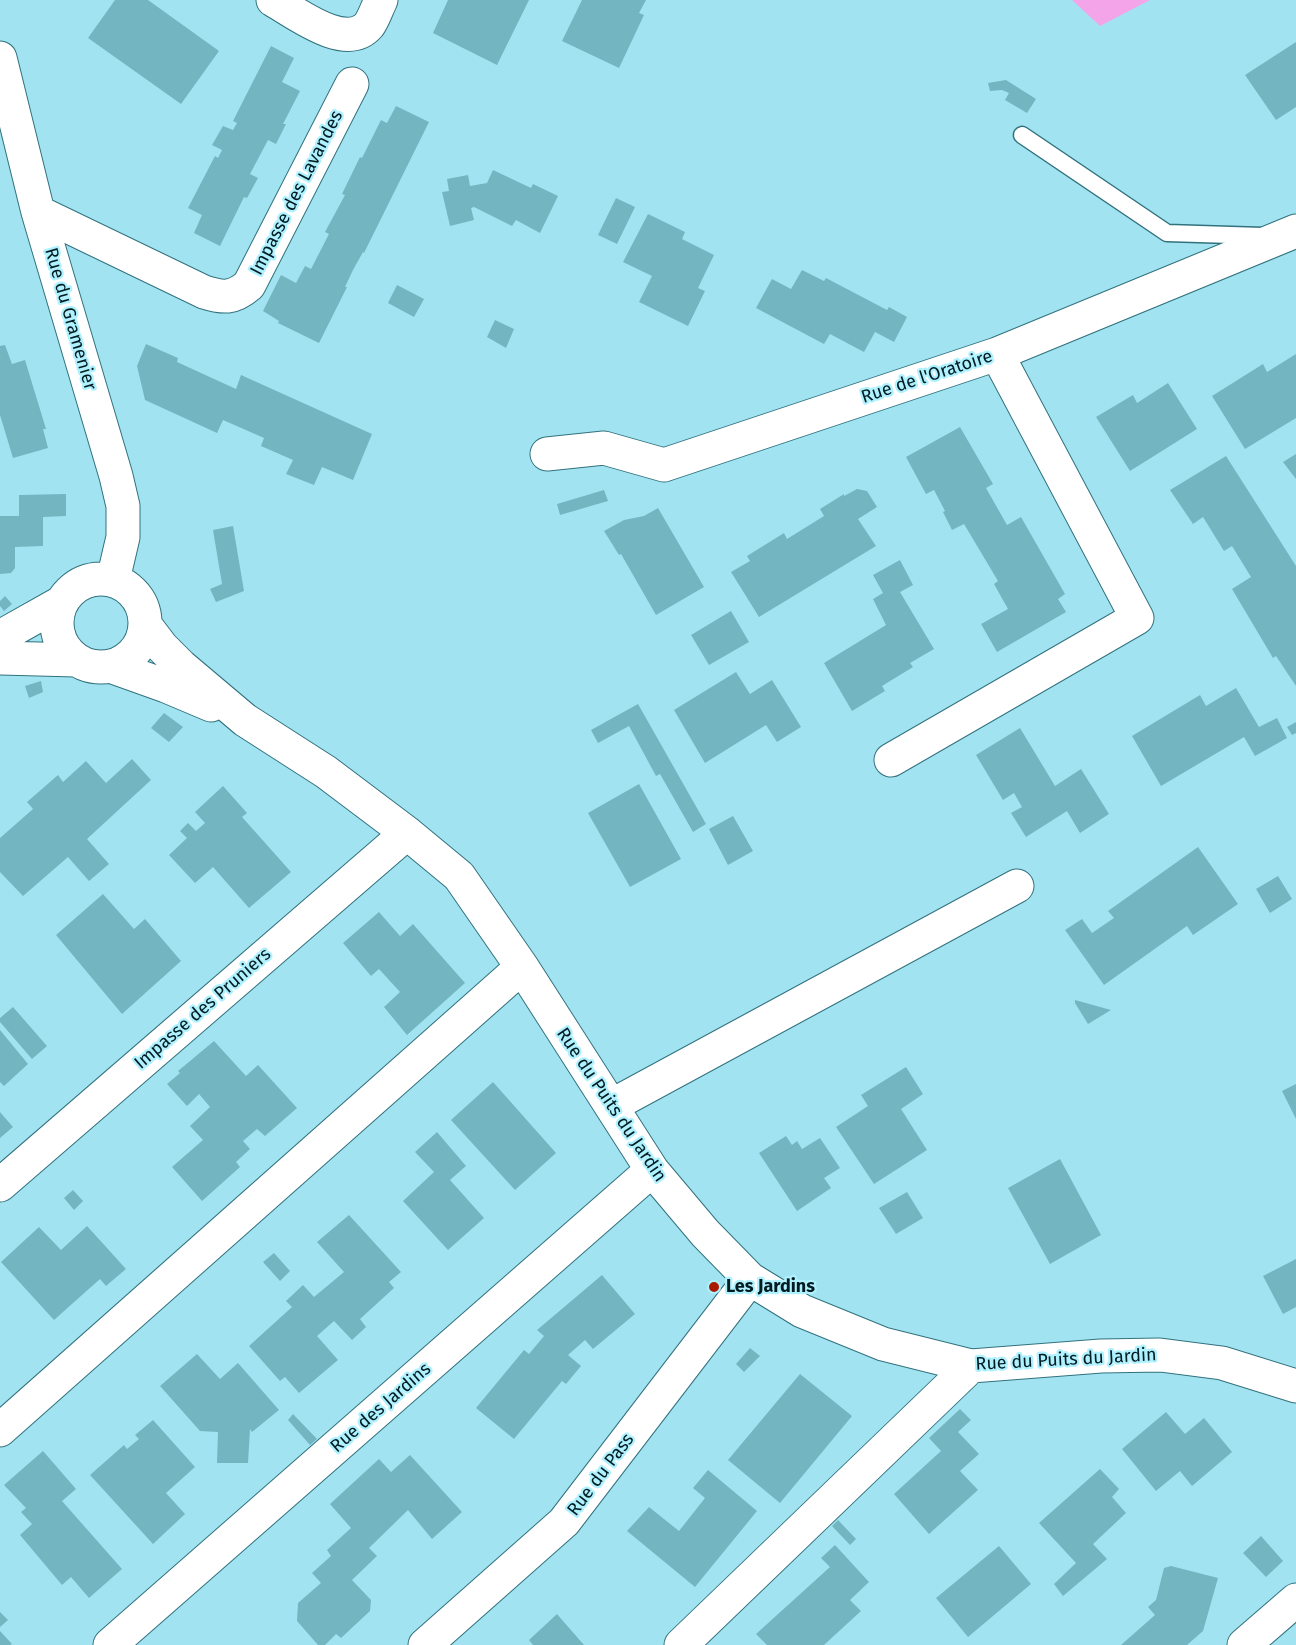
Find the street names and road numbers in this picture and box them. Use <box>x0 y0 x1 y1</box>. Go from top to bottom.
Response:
street label: Impasse des Lavandes <box>246 107 348 279</box>
street label: Rue du Gramenier <box>39 245 101 393</box>
street label: Rue de l'Oratoire <box>859 346 995 408</box>
street label: Impasse des Pruniers <box>130 944 276 1074</box>
street label: Rue du Puits du Jardin <box>551 1024 671 1186</box>
street label: Rue du Puits du Jardin <box>975 1344 1157 1376</box>
street label: Rue des Jardins <box>326 1358 436 1458</box>
street label: Rue du Pass <box>563 1429 639 1521</box>

